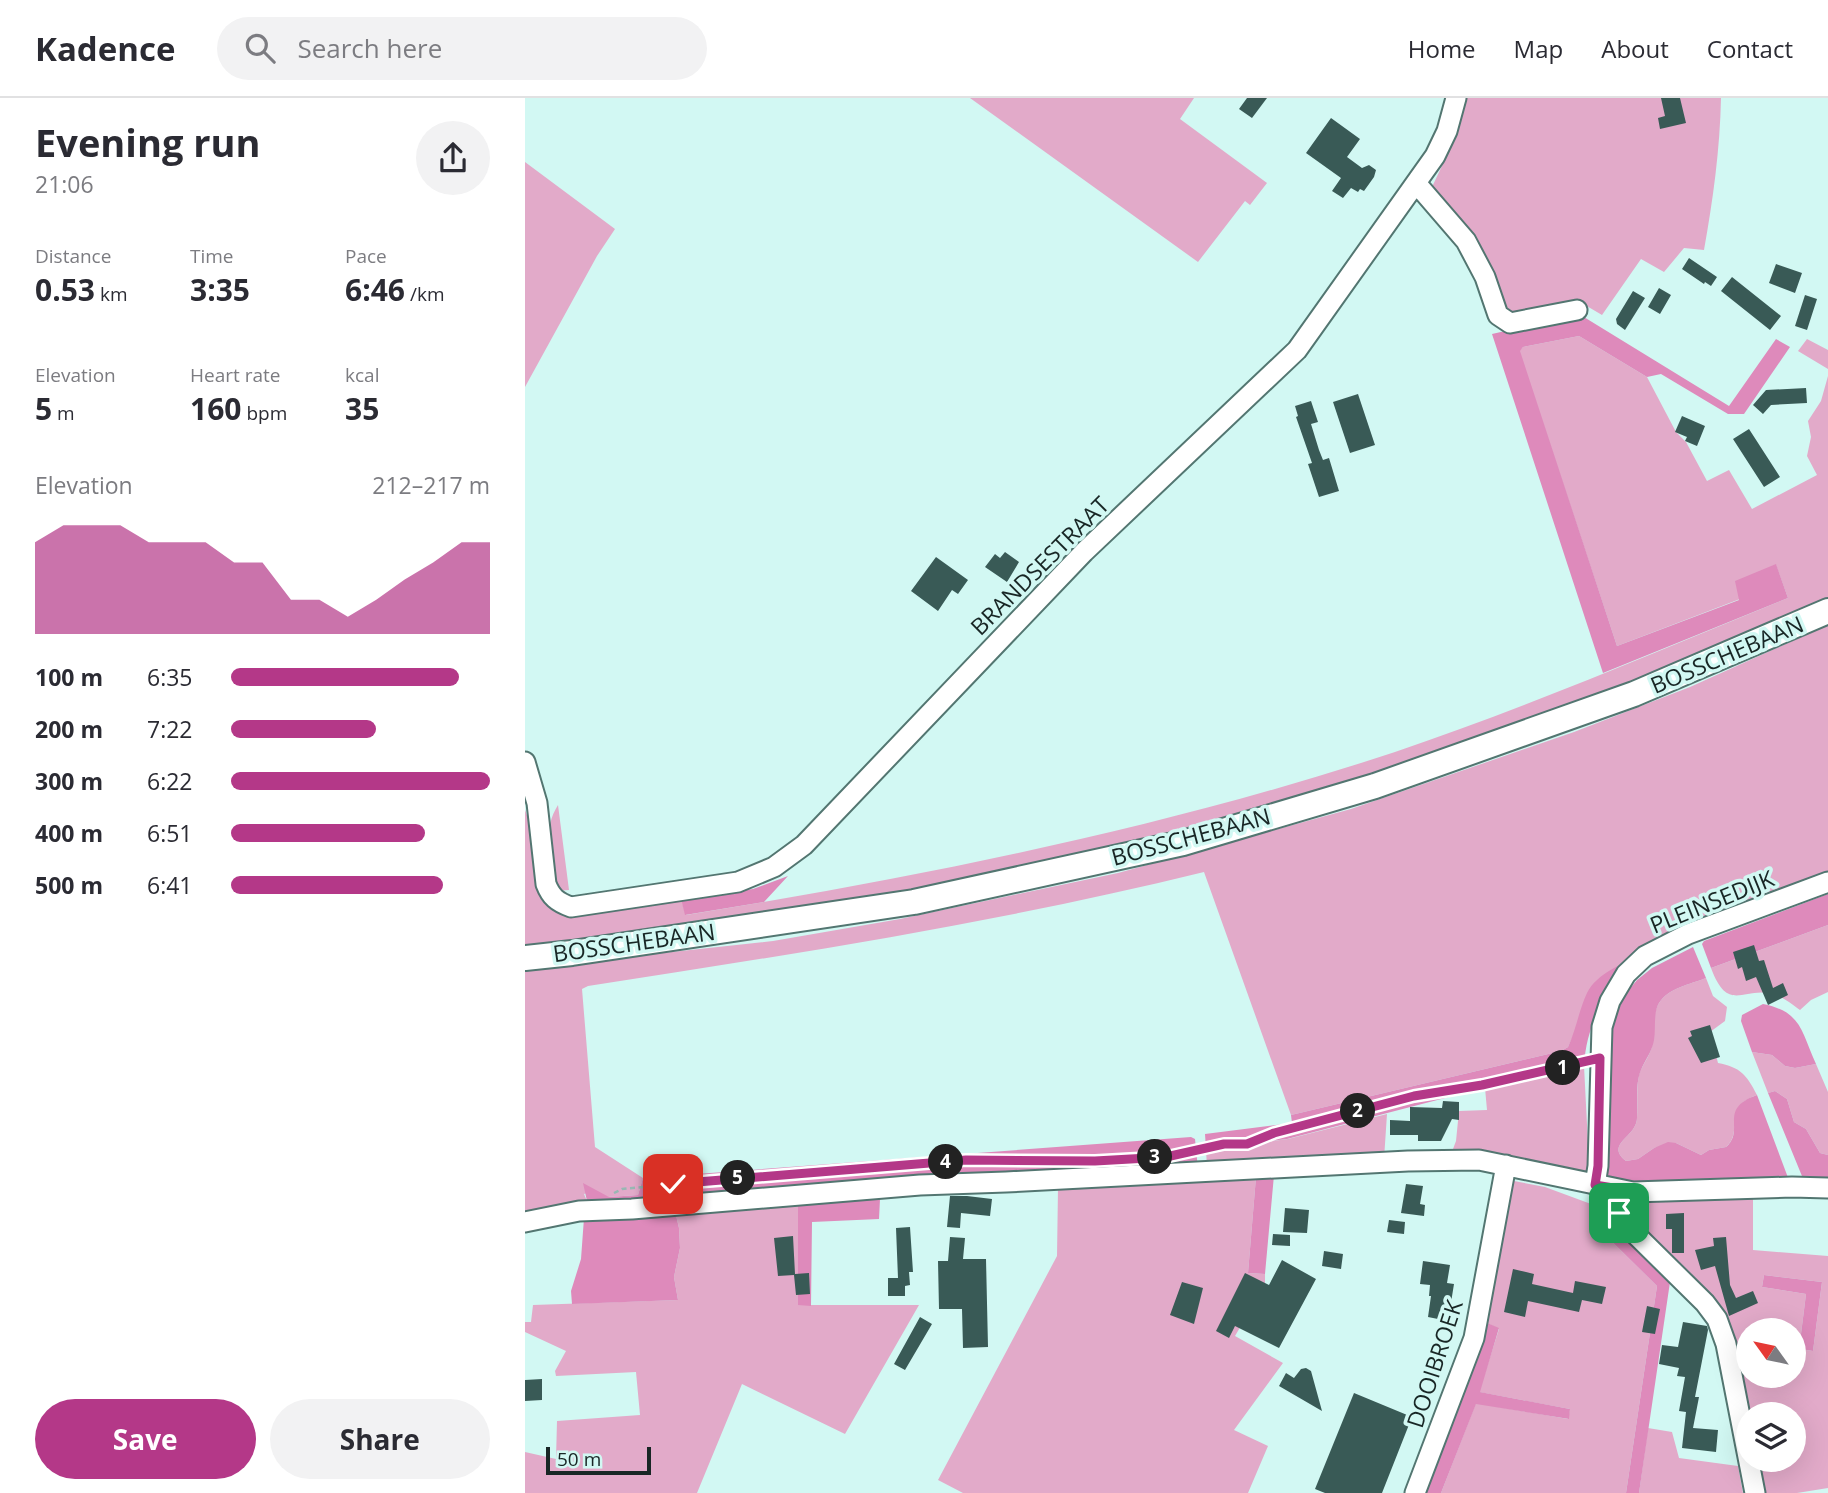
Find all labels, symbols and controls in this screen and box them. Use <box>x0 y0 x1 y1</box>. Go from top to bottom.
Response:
search box <box>217 17 707 80</box>
text: Kadence <box>35 26 175 71</box>
icon: search <box>241 29 279 67</box>
text: Search here <box>297 30 442 66</box>
text: Home <box>1408 32 1476 65</box>
text: Map <box>1514 32 1563 65</box>
text: About <box>1601 32 1669 65</box>
text: Contact <box>1707 32 1793 65</box>
text: Evening run <box>35 116 260 168</box>
button: share <box>416 121 490 195</box>
text: 21:06 <box>35 168 94 200</box>
text: Distance <box>35 243 111 269</box>
text: Time <box>190 243 234 269</box>
text: Pace <box>345 243 387 269</box>
text: 0.53 <box>35 269 95 310</box>
text: 3:35 <box>190 269 250 310</box>
text: 6:46 <box>345 269 405 310</box>
text: km <box>95 281 128 307</box>
text: /km <box>405 281 445 307</box>
text: Elevation <box>35 362 116 388</box>
text: Heart rate <box>190 362 280 388</box>
text: kcal <box>345 362 379 388</box>
text: 5 <box>35 388 52 429</box>
text: 160 <box>190 388 241 429</box>
text: 35 <box>345 388 379 429</box>
text: m <box>52 400 75 426</box>
text: bpm <box>241 400 287 426</box>
text: Elevation <box>35 469 133 501</box>
text: 212–217 m <box>372 469 490 501</box>
street label: BRANDSESTRAAT <box>963 489 1116 642</box>
street label: BOSSCHEBAAN <box>1645 607 1808 701</box>
text: 100 m <box>35 661 103 693</box>
text: 6:35 <box>147 661 193 693</box>
text: 200 m <box>35 713 103 745</box>
text: 7:22 <box>147 713 193 745</box>
text: 300 m <box>35 765 103 797</box>
text: 6:22 <box>147 765 193 797</box>
street label: BOSSCHEBAAN <box>1108 799 1274 873</box>
text: 400 m <box>35 817 103 849</box>
text: 6:51 <box>147 817 193 849</box>
street label: PLEINSEDIJK <box>1645 861 1779 940</box>
text: 500 m <box>35 869 103 901</box>
text: 6:41 <box>147 869 193 901</box>
street label: BOSSCHEBAAN <box>551 915 717 969</box>
pin: 1 <box>1545 1051 1581 1086</box>
text: 1 <box>1557 1054 1568 1080</box>
pin: 2 <box>1341 1094 1375 1128</box>
text: 2 <box>1352 1097 1363 1123</box>
pin: 3 <box>1137 1140 1173 1174</box>
text: 3 <box>1149 1143 1160 1169</box>
pin: 4 <box>929 1144 963 1180</box>
text: 4 <box>940 1148 951 1174</box>
pin <box>643 1154 703 1214</box>
pin: 5 <box>721 1160 755 1196</box>
text: 5 <box>732 1164 743 1190</box>
icon: check <box>654 1165 692 1203</box>
pin <box>1589 1183 1649 1243</box>
icon: arrive <box>1600 1194 1638 1232</box>
street label: DOOIBROEK <box>1398 1295 1470 1432</box>
north arrow <box>1736 1318 1806 1388</box>
map controls <box>1736 1318 1806 1472</box>
button: Save <box>35 1399 256 1479</box>
button: Share <box>270 1399 490 1479</box>
button: layers <box>1736 1402 1806 1472</box>
scale bar <box>546 1444 651 1476</box>
text: 50 m <box>557 1446 601 1472</box>

